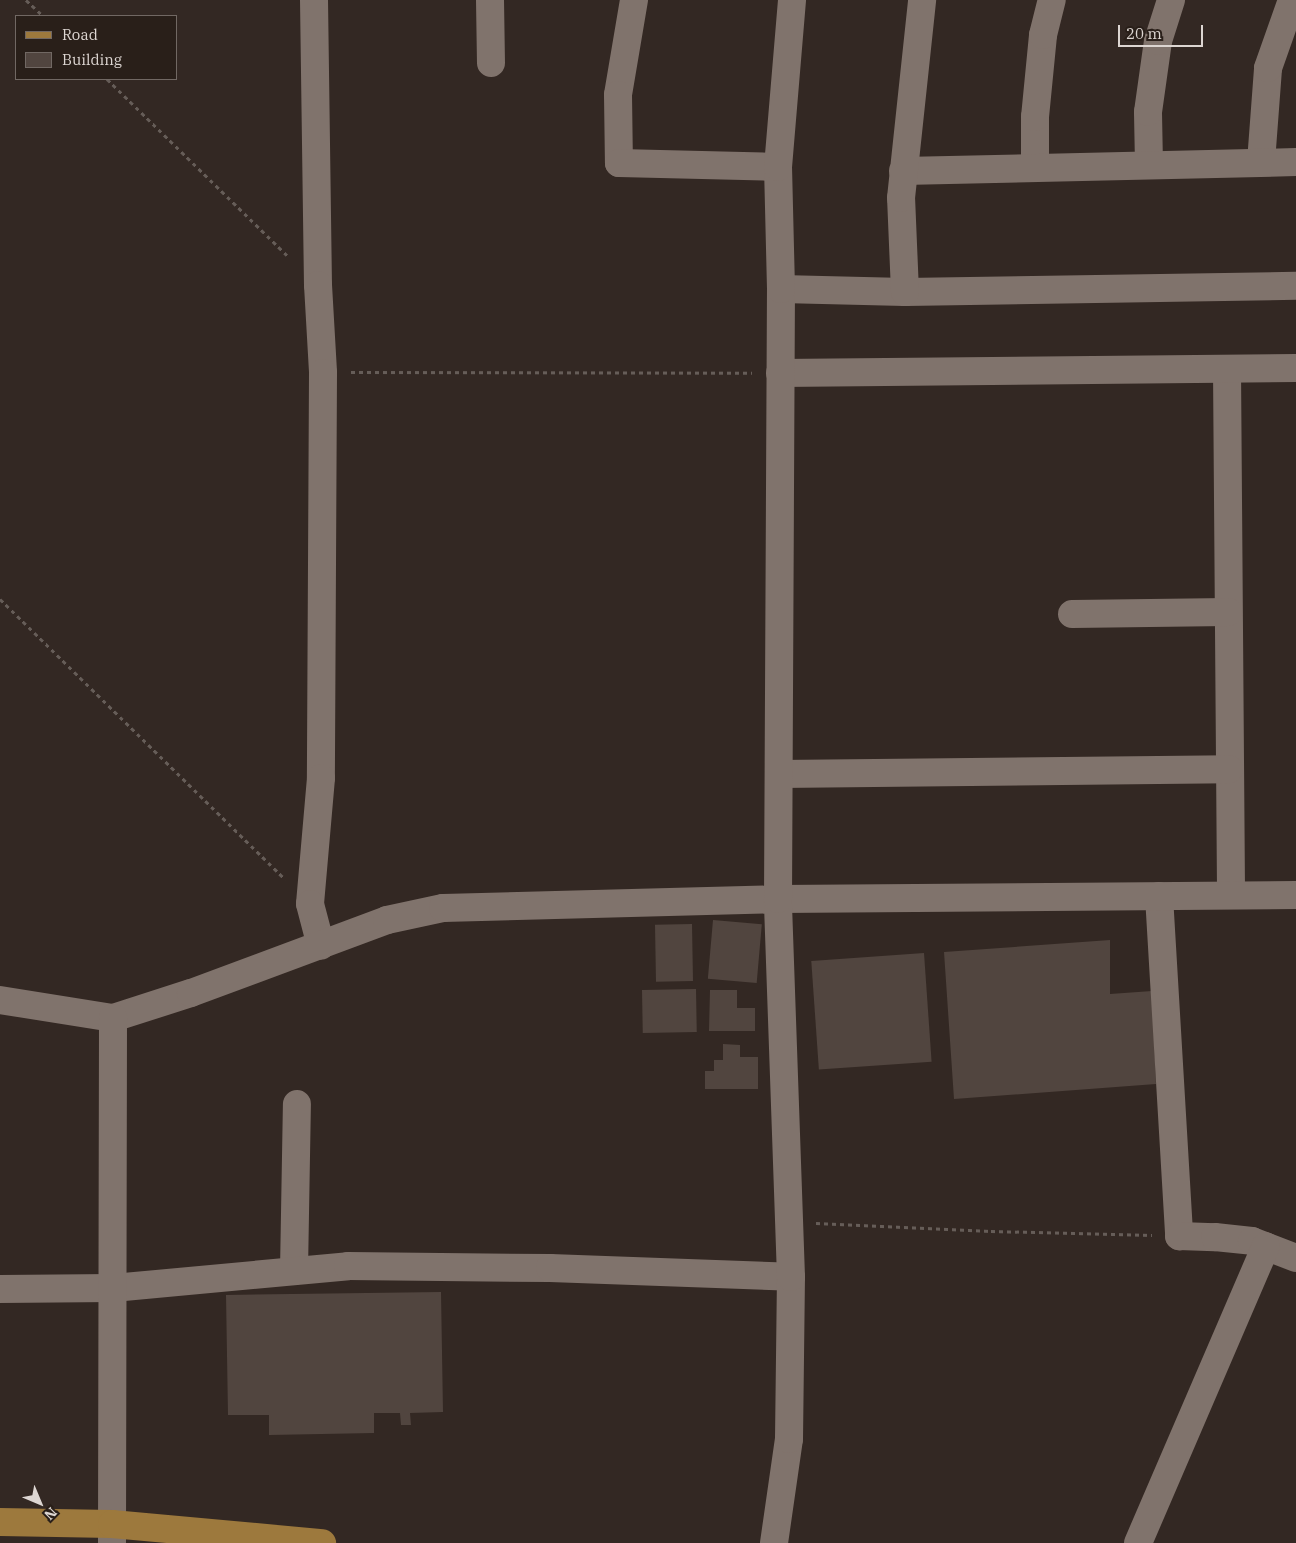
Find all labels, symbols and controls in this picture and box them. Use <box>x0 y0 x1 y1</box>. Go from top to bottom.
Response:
legend <box>15 15 178 80</box>
scale bar <box>1121 15 1206 47</box>
text: 20 m <box>1126 24 1162 43</box>
text: Road <box>62 25 98 44</box>
text: Building <box>62 50 122 69</box>
north arrow <box>15 1478 65 1528</box>
text: N <box>40 1503 61 1524</box>

